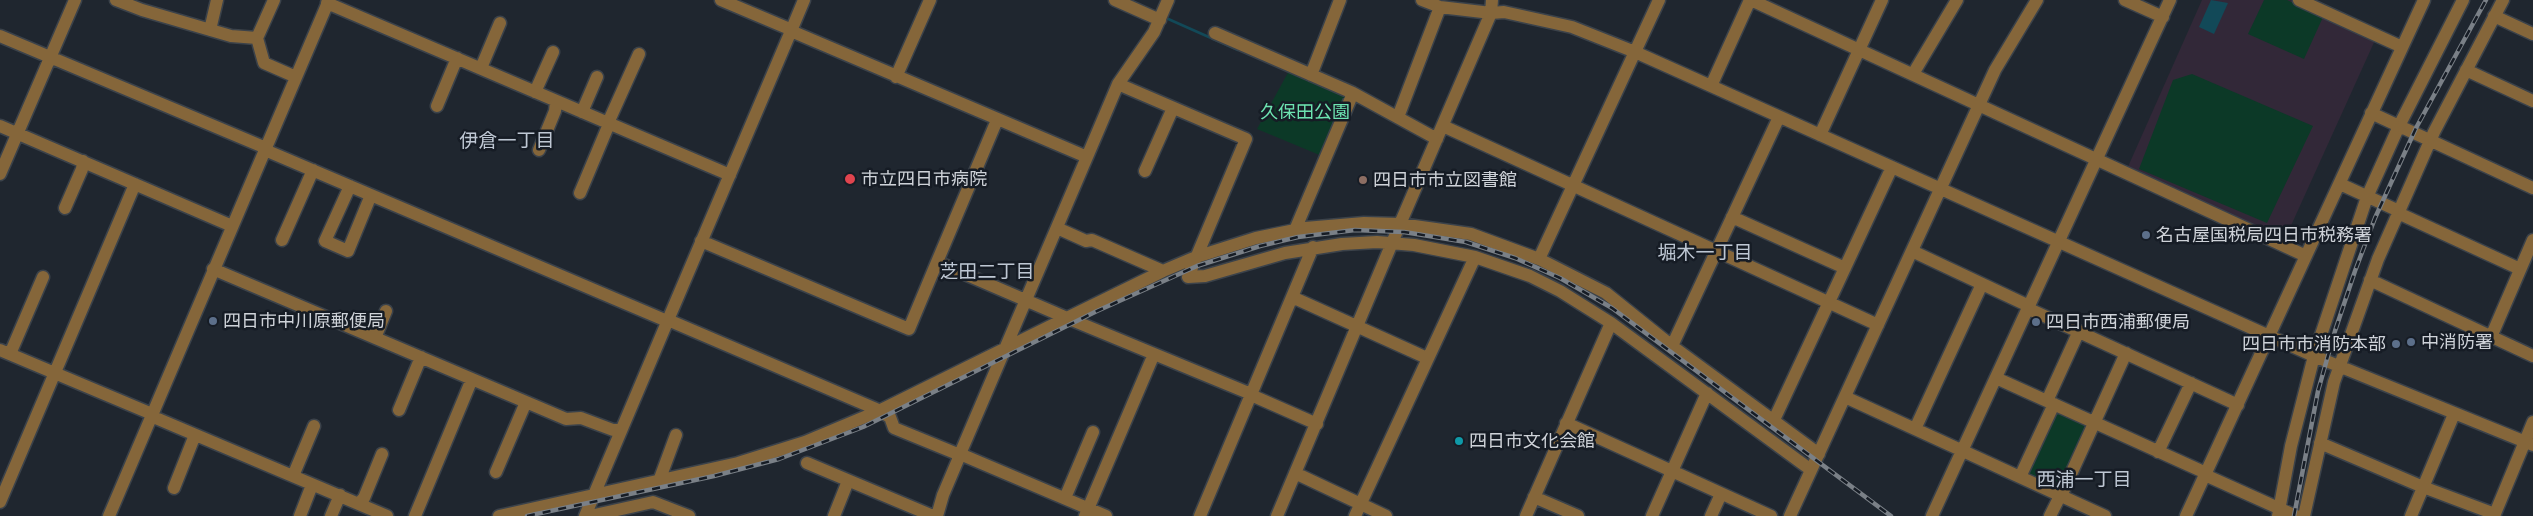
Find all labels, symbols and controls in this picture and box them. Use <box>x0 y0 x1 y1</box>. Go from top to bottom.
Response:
park label: 久保田公園 <box>1260 101 1350 123</box>
district label: 伊倉一丁目 <box>460 130 554 152</box>
place label: 市立四日市病院 <box>861 168 987 190</box>
place label: 四日市市立図書館 <box>1373 169 1517 191</box>
marker: 市立四日市病院 <box>843 172 857 186</box>
marker: 四日市市立図書館 <box>1357 174 1369 186</box>
place label: 名古屋国税局四日市税務署 <box>2156 224 2372 246</box>
marker: 名古屋国税局四日市税務署 <box>2140 229 2152 241</box>
district label: 堀木一丁目 <box>1658 242 1752 264</box>
district label: 芝田二丁目 <box>940 261 1034 283</box>
place label: 四日市中川原郵便局 <box>223 310 385 332</box>
place label: 四日市西浦郵便局 <box>2046 311 2190 333</box>
marker: 四日市中川原郵便局 <box>207 315 219 327</box>
marker: 四日市西浦郵便局 <box>2030 316 2042 328</box>
place label: 中消防署 <box>2421 331 2493 353</box>
place label: 四日市市消防本部 <box>2242 333 2386 355</box>
marker: 中消防署 <box>2405 336 2417 348</box>
marker: 四日市市消防本部 <box>2390 338 2402 350</box>
place label: 四日市文化会館 <box>1469 430 1595 452</box>
marker: 四日市文化会館 <box>1453 435 1465 447</box>
district label: 西浦一丁目 <box>2037 469 2131 491</box>

